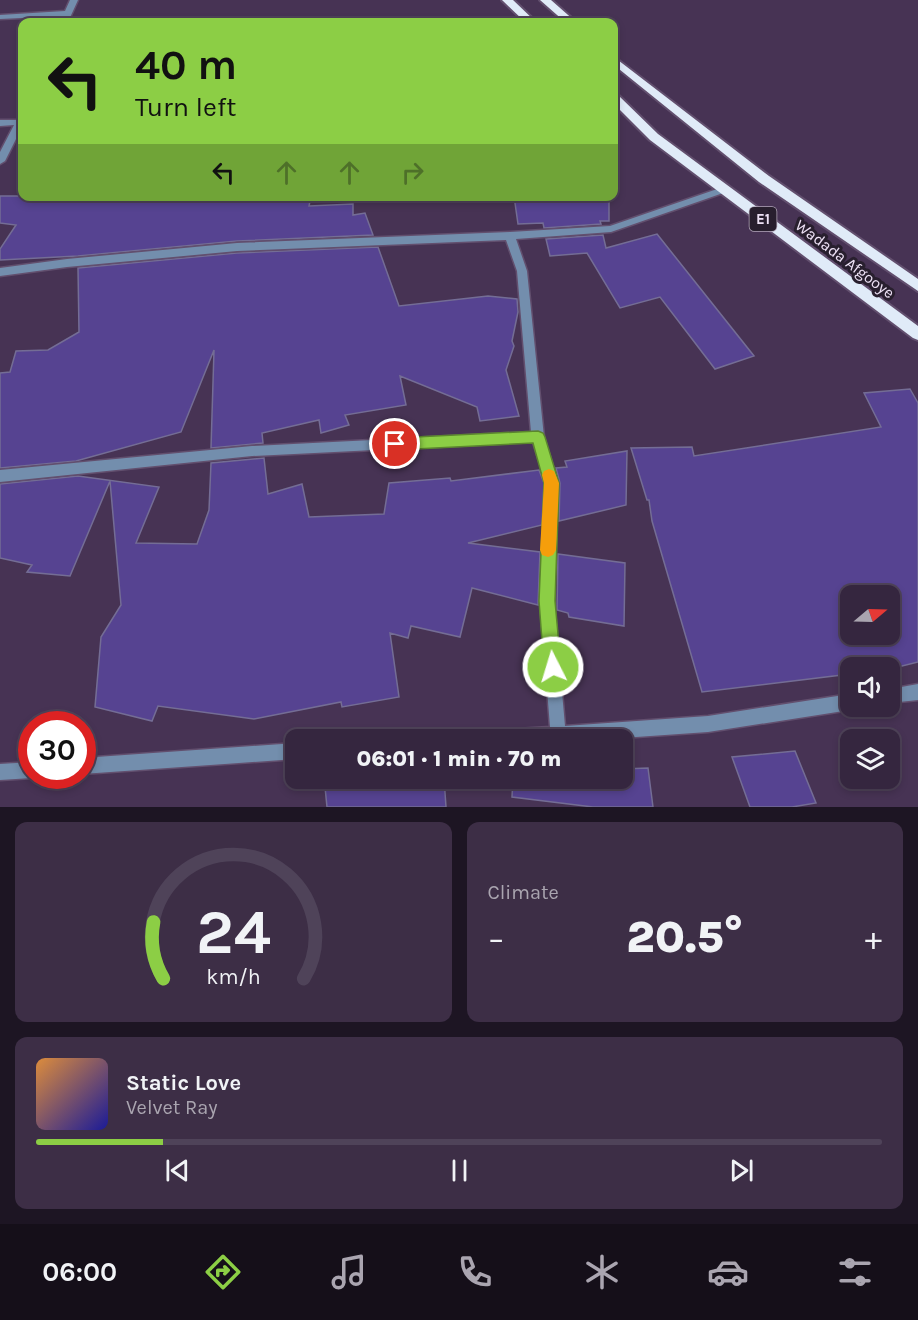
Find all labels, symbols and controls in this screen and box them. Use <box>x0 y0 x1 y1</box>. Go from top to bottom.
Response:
text: 40 m <box>135 40 237 90</box>
icon: left <box>36 42 114 120</box>
text: Turn left <box>135 91 236 123</box>
icon: left <box>207 156 240 189</box>
icon: ahead <box>270 156 303 189</box>
icon: ahead <box>333 156 366 189</box>
icon: right <box>396 156 429 189</box>
road number: E1 <box>750 207 777 231</box>
street label: Wadada Afgooye <box>792 216 898 302</box>
pin <box>369 418 420 469</box>
icon: arrive <box>378 427 411 460</box>
north arrow <box>840 585 900 645</box>
map controls <box>840 585 900 789</box>
position arrow <box>521 635 585 699</box>
button: sound <box>840 657 900 717</box>
speed limit sign: 30 <box>18 711 96 789</box>
button: layers <box>840 729 900 789</box>
text: 06:01 · 1 min · 70 m <box>356 746 562 772</box>
text: Climate <box>488 881 559 904</box>
text: 24 <box>196 896 271 969</box>
text: 20.5° <box>626 911 743 963</box>
text: − <box>488 919 505 957</box>
text: + <box>865 919 882 957</box>
text: km/h <box>206 964 260 989</box>
text: Static Love <box>126 1070 241 1096</box>
text: Velvet Ray <box>126 1096 218 1119</box>
icon: previous <box>161 1154 194 1187</box>
icon: pause <box>443 1154 476 1187</box>
icon: next <box>725 1154 758 1187</box>
icon: directions <box>202 1251 244 1293</box>
icon: music <box>328 1251 370 1293</box>
icon: phone <box>454 1251 496 1293</box>
icon: climate <box>581 1251 623 1293</box>
icon: car <box>707 1251 749 1293</box>
icon: filters <box>834 1251 876 1293</box>
text: 06:00 <box>42 1256 117 1288</box>

